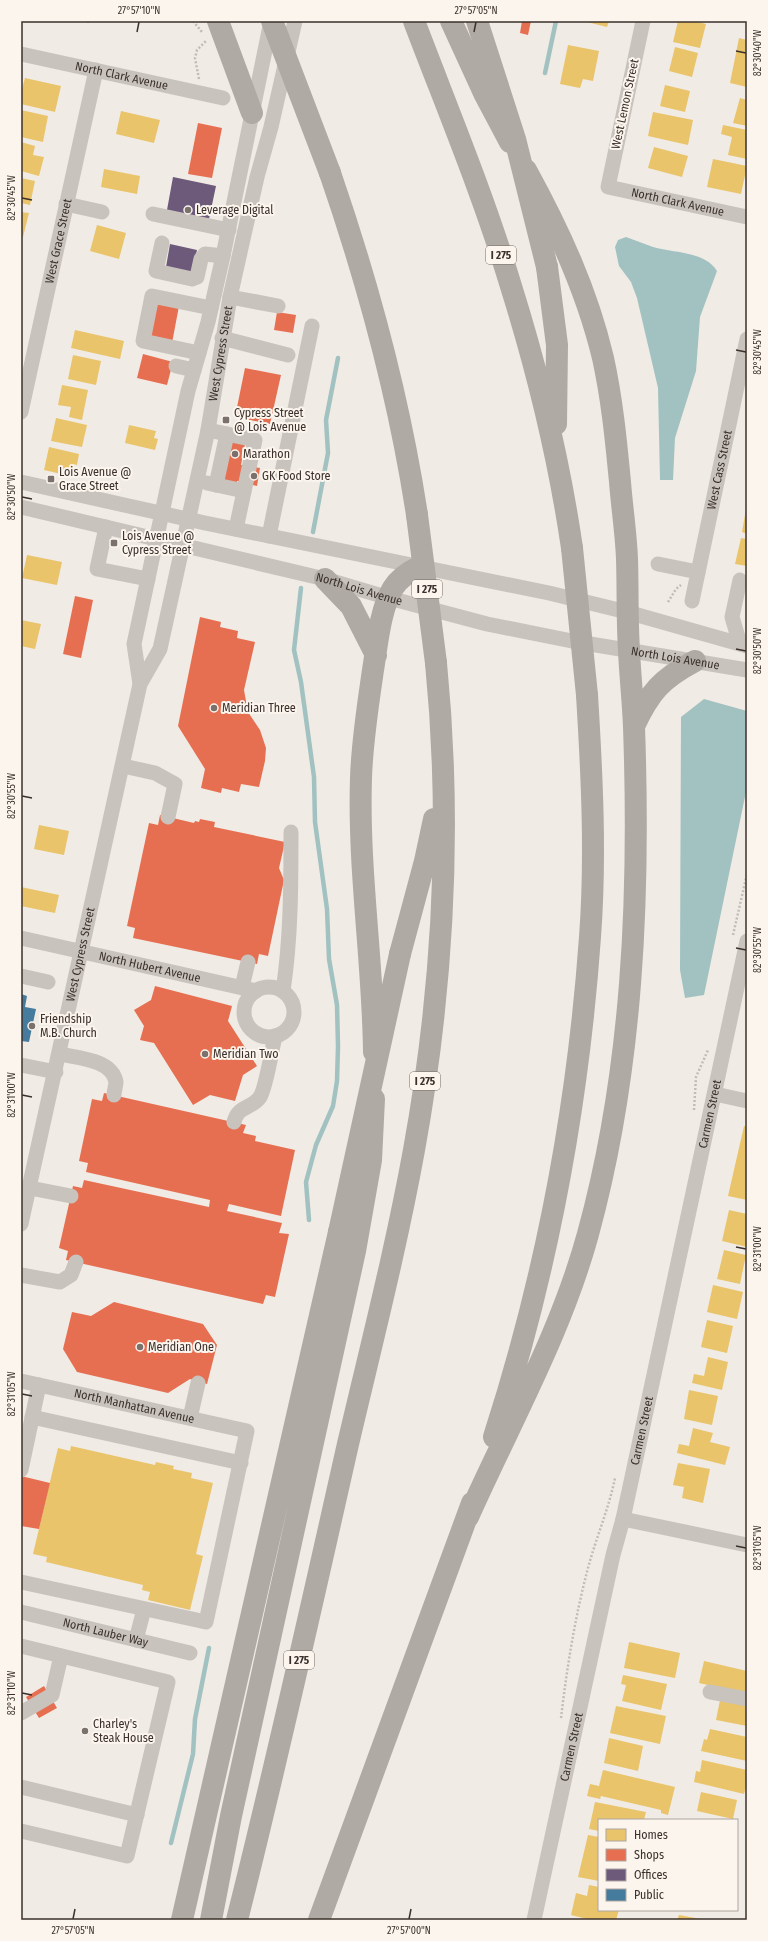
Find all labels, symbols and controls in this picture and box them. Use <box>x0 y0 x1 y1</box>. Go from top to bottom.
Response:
text: 27°57'10"N <box>118 5 160 17</box>
text: 27°57'05"N <box>455 5 497 17</box>
text: 82°30'40"W <box>752 29 764 76</box>
street label: West Lemon Street <box>609 58 641 150</box>
street label: North Clark Avenue <box>74 59 169 93</box>
text: 82°30'45"W <box>6 175 18 221</box>
street label: North Clark Avenue <box>630 185 726 219</box>
street label: West Grace Street <box>42 197 75 285</box>
place label: Leverage Digital <box>196 203 273 217</box>
marker: Leverage Digital <box>183 205 193 215</box>
road number: I 275 <box>486 246 516 264</box>
street label: West Cypress Street <box>206 305 235 402</box>
text: 82°30'45"W <box>752 329 764 375</box>
place label: Cypress Street @ Lois Avenue <box>234 406 306 434</box>
marker: Cypress Street @ Lois Avenue <box>221 415 231 425</box>
street label: West Cass Street <box>704 429 735 511</box>
place label: Marathon <box>243 447 290 461</box>
marker: Marathon <box>230 449 240 459</box>
place label: Lois Avenue @ Grace Street <box>59 465 131 493</box>
place label: GK Food Store <box>262 469 331 483</box>
marker: GK Food Store <box>249 471 259 481</box>
text: 82°30'50"W <box>6 473 18 520</box>
marker: Lois Avenue @ Grace Street <box>46 474 56 484</box>
place label: Lois Avenue @ Cypress Street <box>122 529 194 557</box>
marker: Lois Avenue @ Cypress Street <box>109 538 119 548</box>
street label: North Lois Avenue <box>315 570 404 608</box>
road number: I 275 <box>412 580 442 598</box>
text: 82°30'50"W <box>752 627 764 674</box>
street label: North Lois Avenue <box>630 644 721 672</box>
place label: Meridian Three <box>222 701 296 715</box>
marker: Meridian Three <box>209 703 219 713</box>
text: 82°30'55"W <box>6 773 18 819</box>
street label: West Cypress Street <box>63 906 98 1003</box>
text: 82°30'55"W <box>752 927 764 973</box>
street label: North Hubert Avenue <box>98 949 202 985</box>
place label: Friendship M.B. Church <box>40 1012 97 1040</box>
marker: Friendship M.B. Church <box>27 1021 37 1031</box>
place label: Meridian Two <box>213 1047 279 1061</box>
marker: Meridian Two <box>200 1049 210 1059</box>
text: 82°31'00"W <box>6 1072 18 1118</box>
road number: I 275 <box>410 1072 440 1090</box>
street label: Carmen Street <box>696 1078 724 1150</box>
text: 82°31'00"W <box>752 1226 764 1272</box>
place label: Meridian One <box>148 1340 214 1354</box>
marker: Meridian One <box>135 1342 145 1352</box>
text: 82°31'05"W <box>6 1371 18 1416</box>
street label: North Manhattan Avenue <box>73 1386 196 1426</box>
street label: Carmen Street <box>628 1395 656 1466</box>
text: 82°31'05"W <box>752 1525 764 1570</box>
street label: North Lauber Way <box>61 1615 150 1650</box>
road number: I 275 <box>284 1651 314 1669</box>
text: 82°31'10"W <box>6 1670 18 1715</box>
street label: Carmen Street <box>557 1711 586 1783</box>
place label: Charley's Steak House <box>93 1717 154 1745</box>
marker: Charley's Steak House <box>80 1726 90 1736</box>
legend <box>598 1819 738 1911</box>
text: Homes <box>634 1828 668 1842</box>
text: Shops <box>634 1848 664 1862</box>
text: Offices <box>634 1868 667 1882</box>
text: Public <box>634 1888 664 1902</box>
text: 27°57'05"N <box>52 1925 94 1937</box>
text: 27°57'00"N <box>387 1925 431 1937</box>

